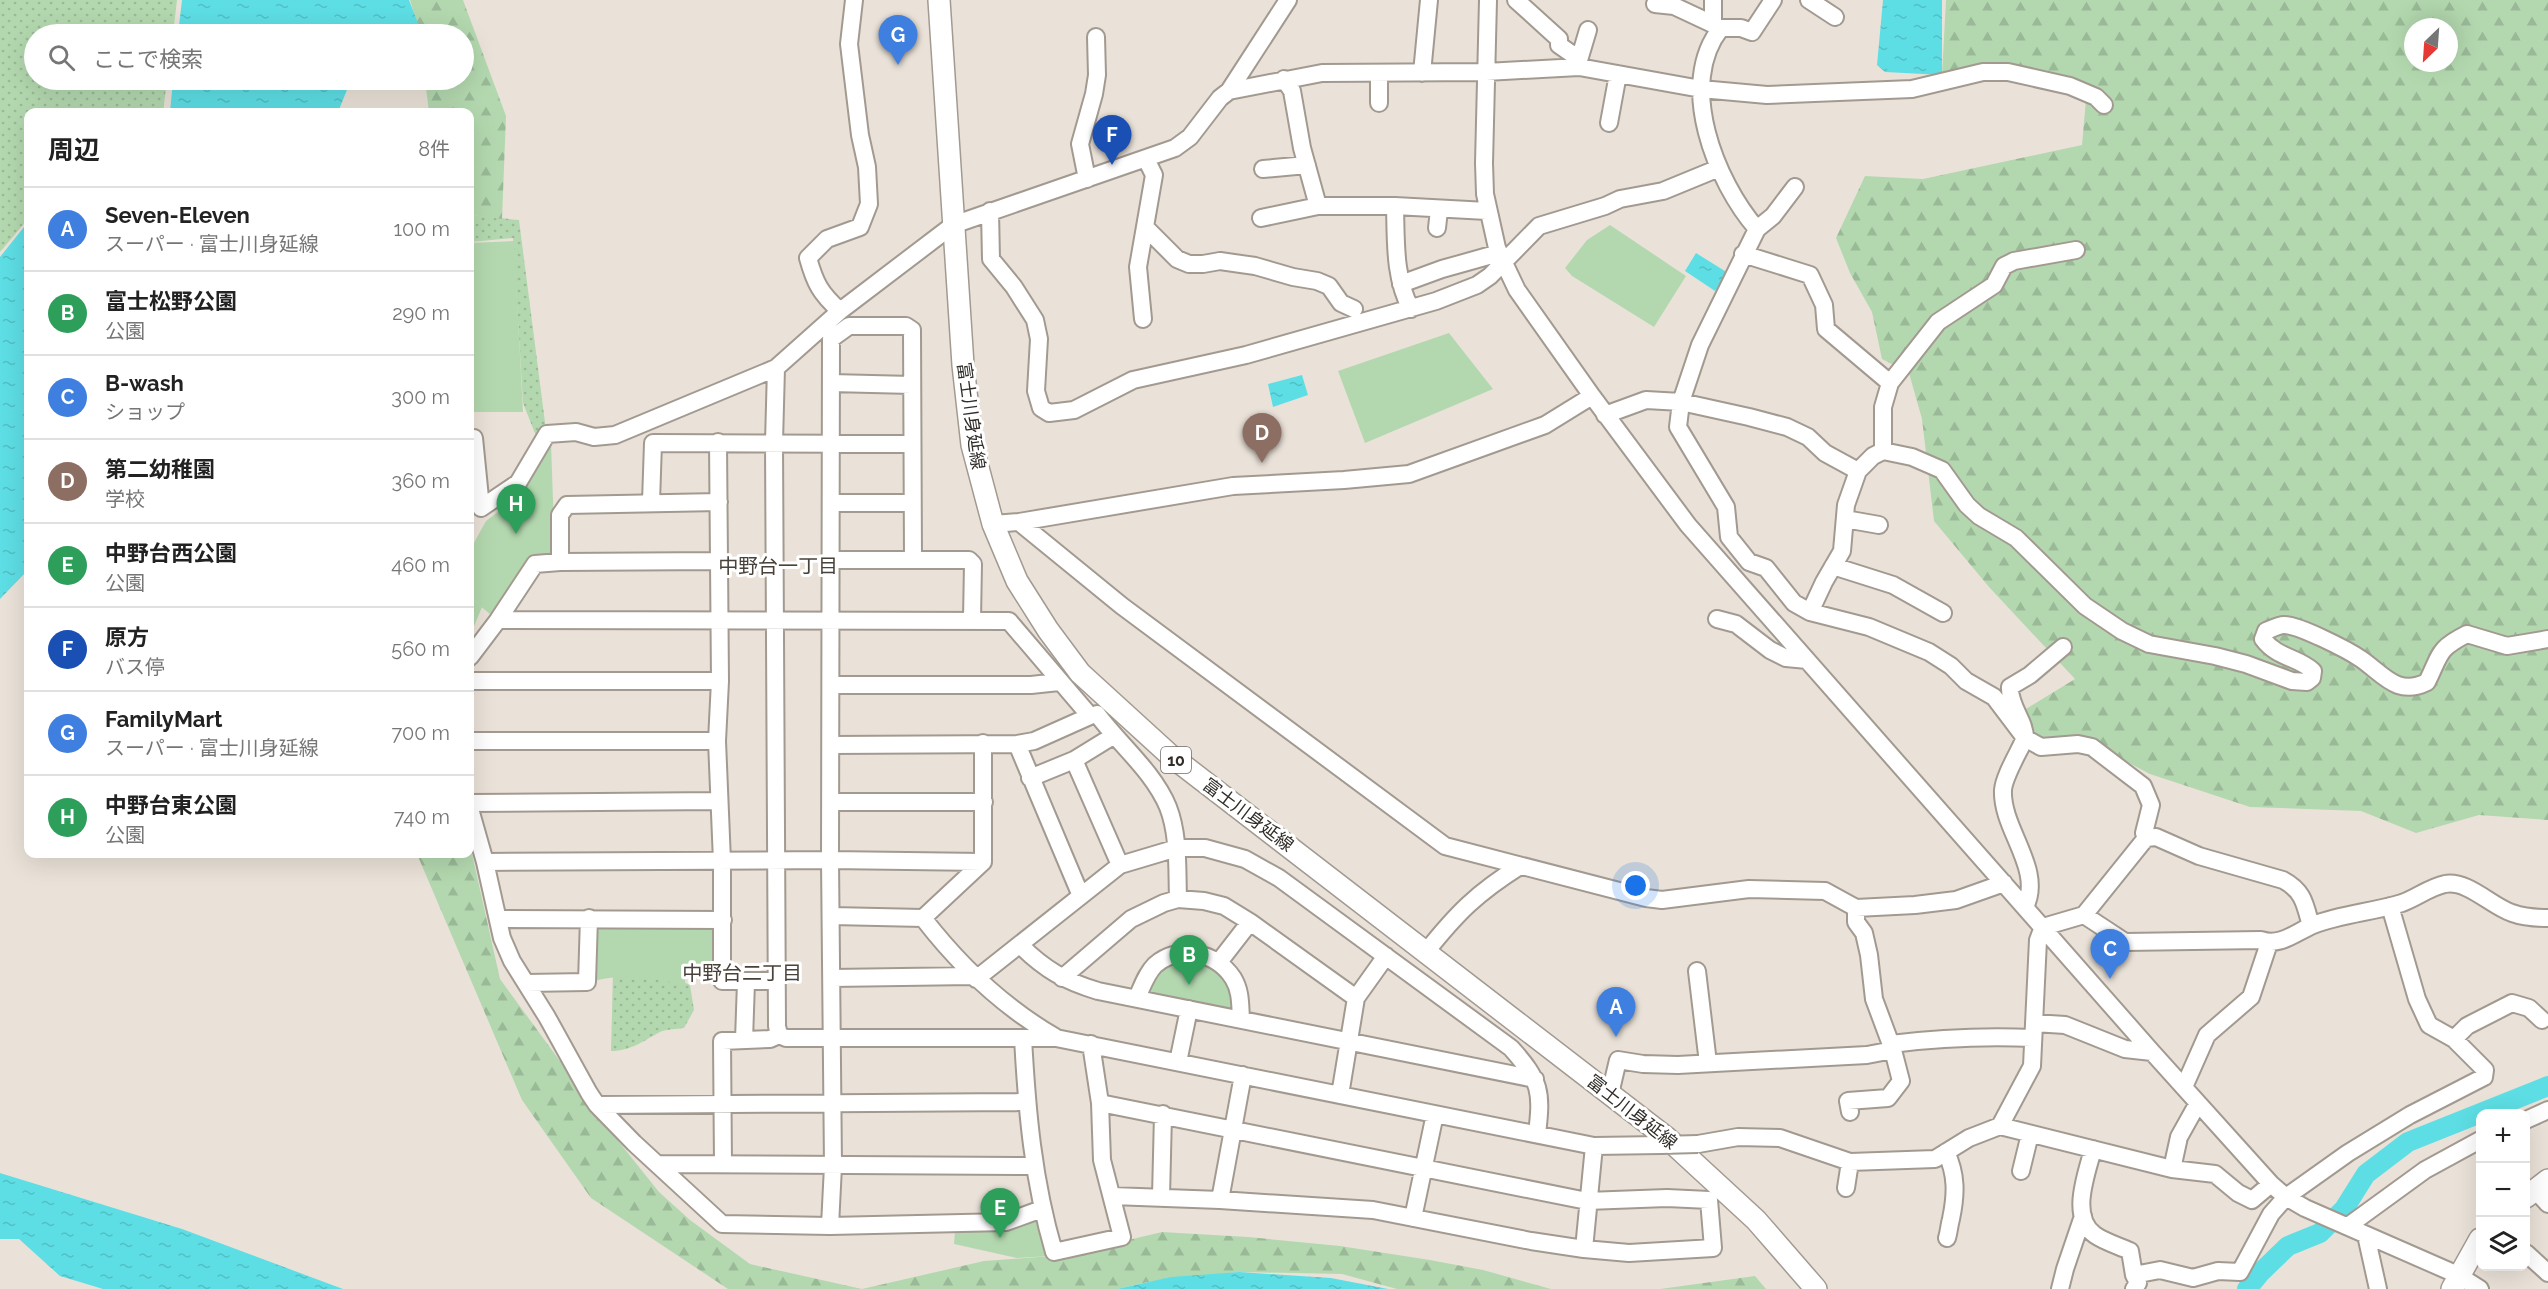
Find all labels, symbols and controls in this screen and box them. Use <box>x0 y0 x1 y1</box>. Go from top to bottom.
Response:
pin: G <box>878 16 918 65</box>
north arrow <box>2404 18 2458 72</box>
search box <box>24 24 474 90</box>
icon: search <box>45 41 78 74</box>
text: ここで検索 <box>93 46 203 72</box>
pin: F <box>1092 116 1132 165</box>
text: 周辺 <box>48 135 100 165</box>
text: 8件 <box>418 137 450 161</box>
text: Seven-Eleven <box>105 202 250 228</box>
text: A <box>61 217 74 241</box>
text: 100 m <box>393 217 450 241</box>
text: スーパー · 富士川身延線 <box>105 232 319 256</box>
text: 富士松野公園 <box>105 288 237 314</box>
text: B <box>61 301 74 325</box>
text: 290 m <box>392 301 450 325</box>
text: 公園 <box>105 319 145 343</box>
street label: 富士川身延線 <box>954 361 989 471</box>
text: B-wash <box>105 370 184 396</box>
text: C <box>61 385 74 409</box>
text: 300 m <box>391 385 450 409</box>
text: ショップ <box>105 400 185 424</box>
pin: D <box>1242 414 1282 463</box>
text: 第二幼稚園 <box>105 456 215 482</box>
text: D <box>60 469 75 493</box>
text: 360 m <box>392 469 450 493</box>
pin: H <box>496 484 536 534</box>
text: 学校 <box>105 487 145 511</box>
text: 中野台西公園 <box>105 540 237 566</box>
text: E <box>61 553 74 577</box>
text: 460 m <box>391 553 450 577</box>
district label: 中野台一丁目 <box>718 554 838 578</box>
text: 公園 <box>105 571 145 595</box>
text: 原方 <box>105 624 149 650</box>
text: F <box>62 637 73 661</box>
text: 560 m <box>391 637 450 661</box>
text: バス停 <box>105 655 165 679</box>
text: FamilyMart <box>105 706 222 732</box>
text: G <box>60 721 75 745</box>
text: 700 m <box>391 721 450 745</box>
text: スーパー · 富士川身延線 <box>105 736 319 760</box>
road number: 10 <box>1161 747 1191 773</box>
street label: 富士川身延線 <box>1199 774 1298 855</box>
text: 中野台東公園 <box>105 792 237 818</box>
text: H <box>60 805 75 829</box>
text: 740 m <box>394 805 450 829</box>
text: 公園 <box>105 823 145 847</box>
your location <box>1621 871 1650 900</box>
pin: C <box>2090 930 2130 979</box>
pin: B <box>1170 936 1208 985</box>
district label: 中野台二丁目 <box>682 961 802 985</box>
pin: A <box>1596 988 1636 1037</box>
street label: 富士川身延線 <box>1583 1070 1681 1153</box>
map controls <box>2476 1109 2530 1271</box>
button: + <box>2476 1109 2530 1163</box>
button: − <box>2476 1163 2530 1217</box>
pin: E <box>980 1188 1020 1238</box>
button: layers <box>2476 1217 2530 1271</box>

